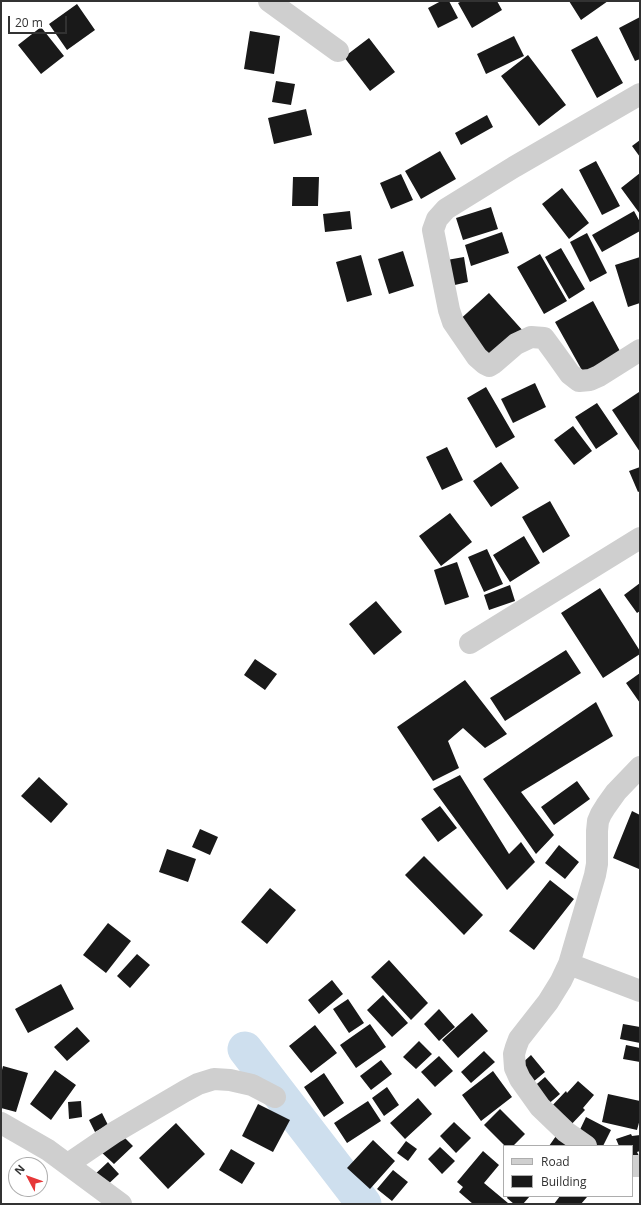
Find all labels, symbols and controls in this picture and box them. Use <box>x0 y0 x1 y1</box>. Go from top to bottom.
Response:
scale bar <box>10 8 69 34</box>
text: 20 m <box>15 14 43 31</box>
legend <box>503 1145 633 1197</box>
text: Road <box>541 1153 570 1170</box>
north arrow <box>8 1157 48 1197</box>
text: N <box>11 1161 28 1178</box>
text: Building <box>541 1173 586 1190</box>

